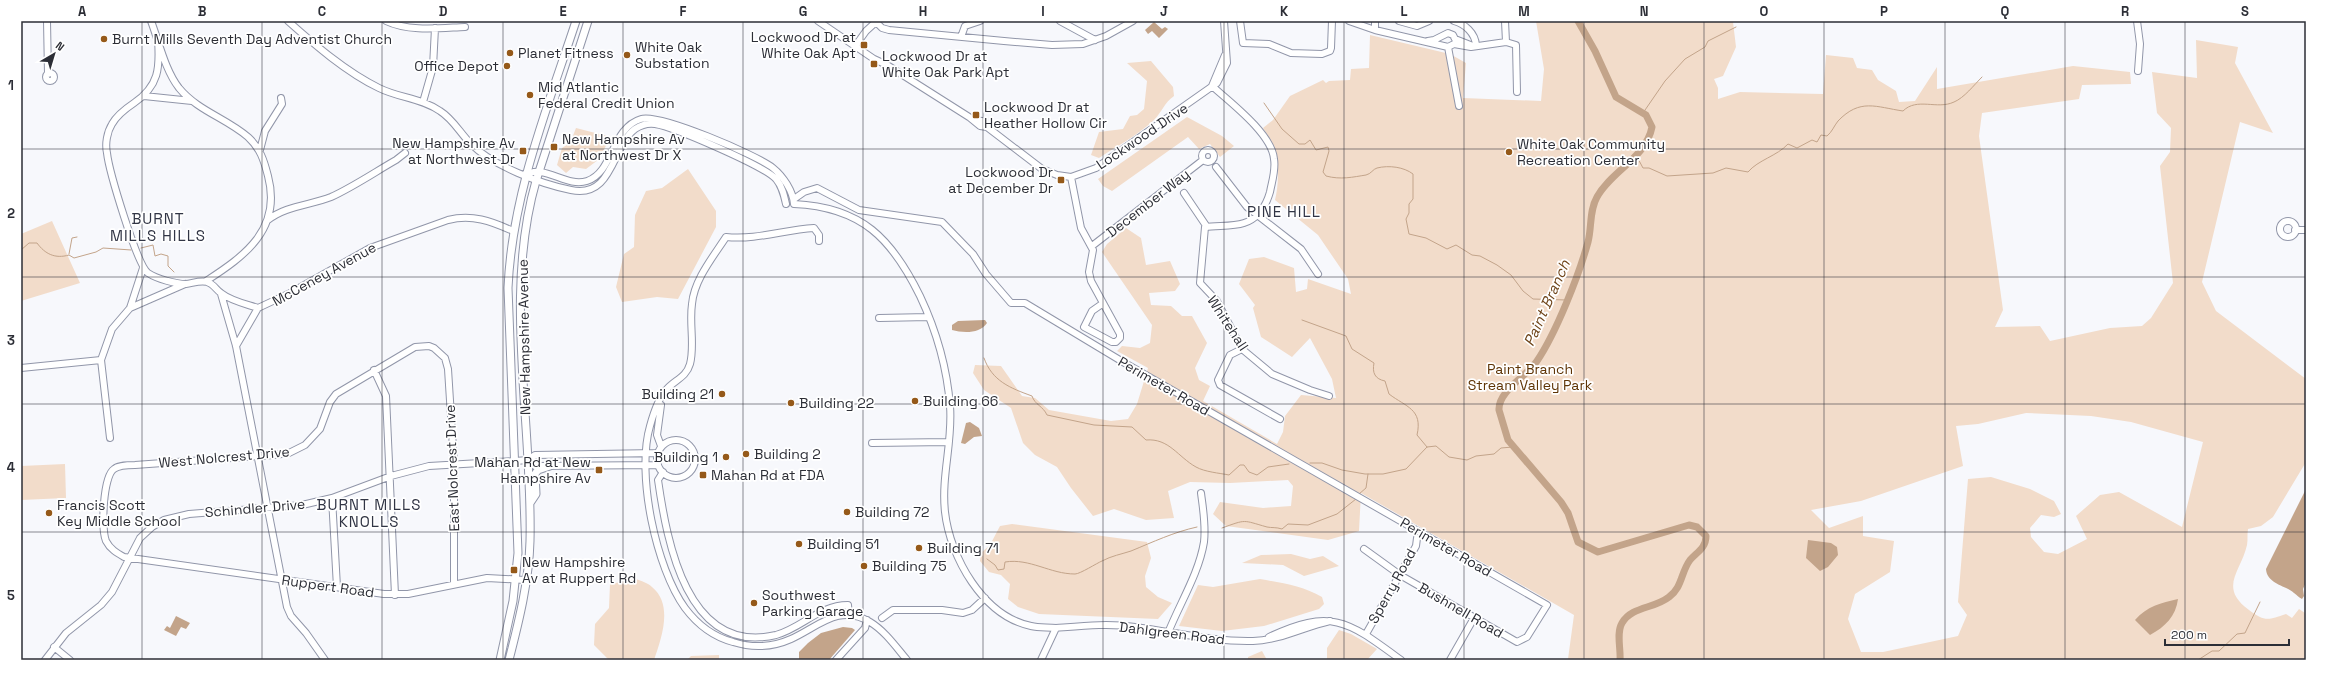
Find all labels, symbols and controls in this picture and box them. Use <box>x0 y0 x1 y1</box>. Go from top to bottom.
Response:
text: A <box>78 3 87 20</box>
text: B <box>198 3 207 20</box>
text: C <box>318 3 326 20</box>
text: D <box>439 3 448 20</box>
text: E <box>559 3 567 20</box>
text: F <box>680 3 687 20</box>
text: G <box>799 3 807 20</box>
text: H <box>919 3 927 20</box>
text: I <box>1041 3 1045 20</box>
text: J <box>1160 3 1168 20</box>
text: K <box>1280 3 1289 20</box>
text: L <box>1400 3 1408 20</box>
text: M <box>1518 3 1530 20</box>
text: N <box>1640 3 1648 20</box>
text: O <box>1760 3 1769 20</box>
text: P <box>1880 3 1888 20</box>
text: Q <box>2001 3 2010 20</box>
text: R <box>2121 3 2129 20</box>
text: S <box>2241 3 2249 20</box>
place label: Lockwood Dr at White Oak Apt <box>751 28 856 62</box>
place label: Burnt Mills Seventh Day Adventist Church <box>112 30 392 48</box>
north arrow <box>34 34 74 74</box>
marker: Burnt Mills Seventh Day Adventist Church <box>99 34 109 44</box>
text: N <box>53 38 67 54</box>
place label: White Oak Substation <box>635 38 710 72</box>
marker: Lockwood Dr at White Oak Apt <box>859 40 869 50</box>
place label: Planet Fitness <box>518 44 614 62</box>
place label: Lockwood Dr at White Oak Park Apt <box>882 47 1009 81</box>
marker: Planet Fitness <box>505 48 515 58</box>
marker: White Oak Substation <box>622 50 632 60</box>
place label: Office Depot <box>414 57 499 75</box>
marker: Lockwood Dr at White Oak Park Apt <box>869 59 879 69</box>
marker: Office Depot <box>502 61 512 71</box>
text: 1 <box>8 77 14 94</box>
place label: Mid Atlantic Federal Credit Union <box>538 78 675 112</box>
marker: Mid Atlantic Federal Credit Union <box>525 90 535 100</box>
place label: Lockwood Dr at Heather Hollow Cir <box>984 98 1107 132</box>
street label: Lockwood Drive <box>1093 99 1191 173</box>
marker: Lockwood Dr at Heather Hollow Cir <box>971 110 981 120</box>
place label: New Hampshire Av at Northwest Dr X <box>562 130 685 164</box>
place label: New Hampshire Av at Northwest Dr <box>392 134 515 168</box>
place label: White Oak Community Recreation Center <box>1517 135 1665 169</box>
marker: New Hampshire Av at Northwest Dr X <box>549 142 559 152</box>
marker: New Hampshire Av at Northwest Dr <box>518 146 528 156</box>
marker: White Oak Community Recreation Center <box>1504 147 1514 157</box>
place label: Lockwood Dr at December Dr <box>948 163 1053 197</box>
street label: December Way <box>1103 165 1193 241</box>
marker: Lockwood Dr at December Dr <box>1056 175 1066 185</box>
district label: PINE HILL <box>1247 202 1321 221</box>
text: 2 <box>7 205 15 222</box>
district label: BURNT MILLS HILLS <box>110 209 206 245</box>
street label: McCeney Avenue <box>269 238 379 310</box>
water label: Paint Branch <box>1519 256 1574 349</box>
street label: New Hampshire Avenue <box>514 259 534 415</box>
street label: Whitehall <box>1204 292 1252 354</box>
text: 3 <box>7 332 15 349</box>
street label: Perimeter Road <box>1115 352 1213 420</box>
park label: Paint Branch Stream Valley Park <box>1468 360 1593 394</box>
place label: Building 21 <box>641 385 714 403</box>
marker: Building 21 <box>717 389 727 399</box>
place label: Building 66 <box>923 392 998 410</box>
place label: Building 22 <box>799 394 874 412</box>
marker: Building 66 <box>910 396 920 406</box>
marker: Building 22 <box>786 398 796 408</box>
street label: East Nolcrest Drive <box>441 404 463 532</box>
street label: West Nolcrest Drive <box>158 442 290 472</box>
place label: Building 2 <box>754 445 821 463</box>
place label: Building 1 <box>654 448 718 466</box>
marker: Building 2 <box>741 449 751 459</box>
marker: Building 1 <box>721 452 731 462</box>
place label: Mahan Rd at New Hampshire Av <box>474 453 591 487</box>
text: 4 <box>7 459 15 476</box>
marker: Mahan Rd at New Hampshire Av <box>594 465 604 475</box>
place label: Mahan Rd at FDA <box>711 466 825 484</box>
marker: Mahan Rd at FDA <box>698 470 708 480</box>
street label: Schindler Drive <box>204 495 306 521</box>
district label: BURNT MILLS KNOLLS <box>317 495 421 531</box>
place label: Francis Scott Key Middle School <box>57 496 181 530</box>
place label: Building 72 <box>855 503 930 521</box>
marker: Building 72 <box>842 507 852 517</box>
marker: Francis Scott Key Middle School <box>44 508 54 518</box>
street label: Perimeter Road <box>1397 513 1495 581</box>
place label: Building 51 <box>807 535 879 553</box>
marker: Building 51 <box>794 539 804 549</box>
place label: Building 71 <box>927 539 999 557</box>
marker: Building 71 <box>914 543 924 553</box>
street label: Sperry Road <box>1364 545 1420 627</box>
place label: New Hampshire Av at Ruppert Rd <box>522 553 636 587</box>
place label: Building 75 <box>872 557 947 575</box>
marker: Building 75 <box>859 561 869 571</box>
marker: New Hampshire Av at Ruppert Rd <box>509 565 519 575</box>
street label: Ruppert Road <box>280 571 376 601</box>
street label: Bushnell Road <box>1415 578 1507 642</box>
place label: Southwest Parking Garage <box>762 586 863 620</box>
text: 5 <box>7 587 15 604</box>
marker: Southwest Parking Garage <box>749 598 759 608</box>
street label: Dahlgreen Road <box>1118 618 1226 648</box>
scale bar <box>2165 621 2289 647</box>
text: 200 m <box>2171 627 2207 643</box>

